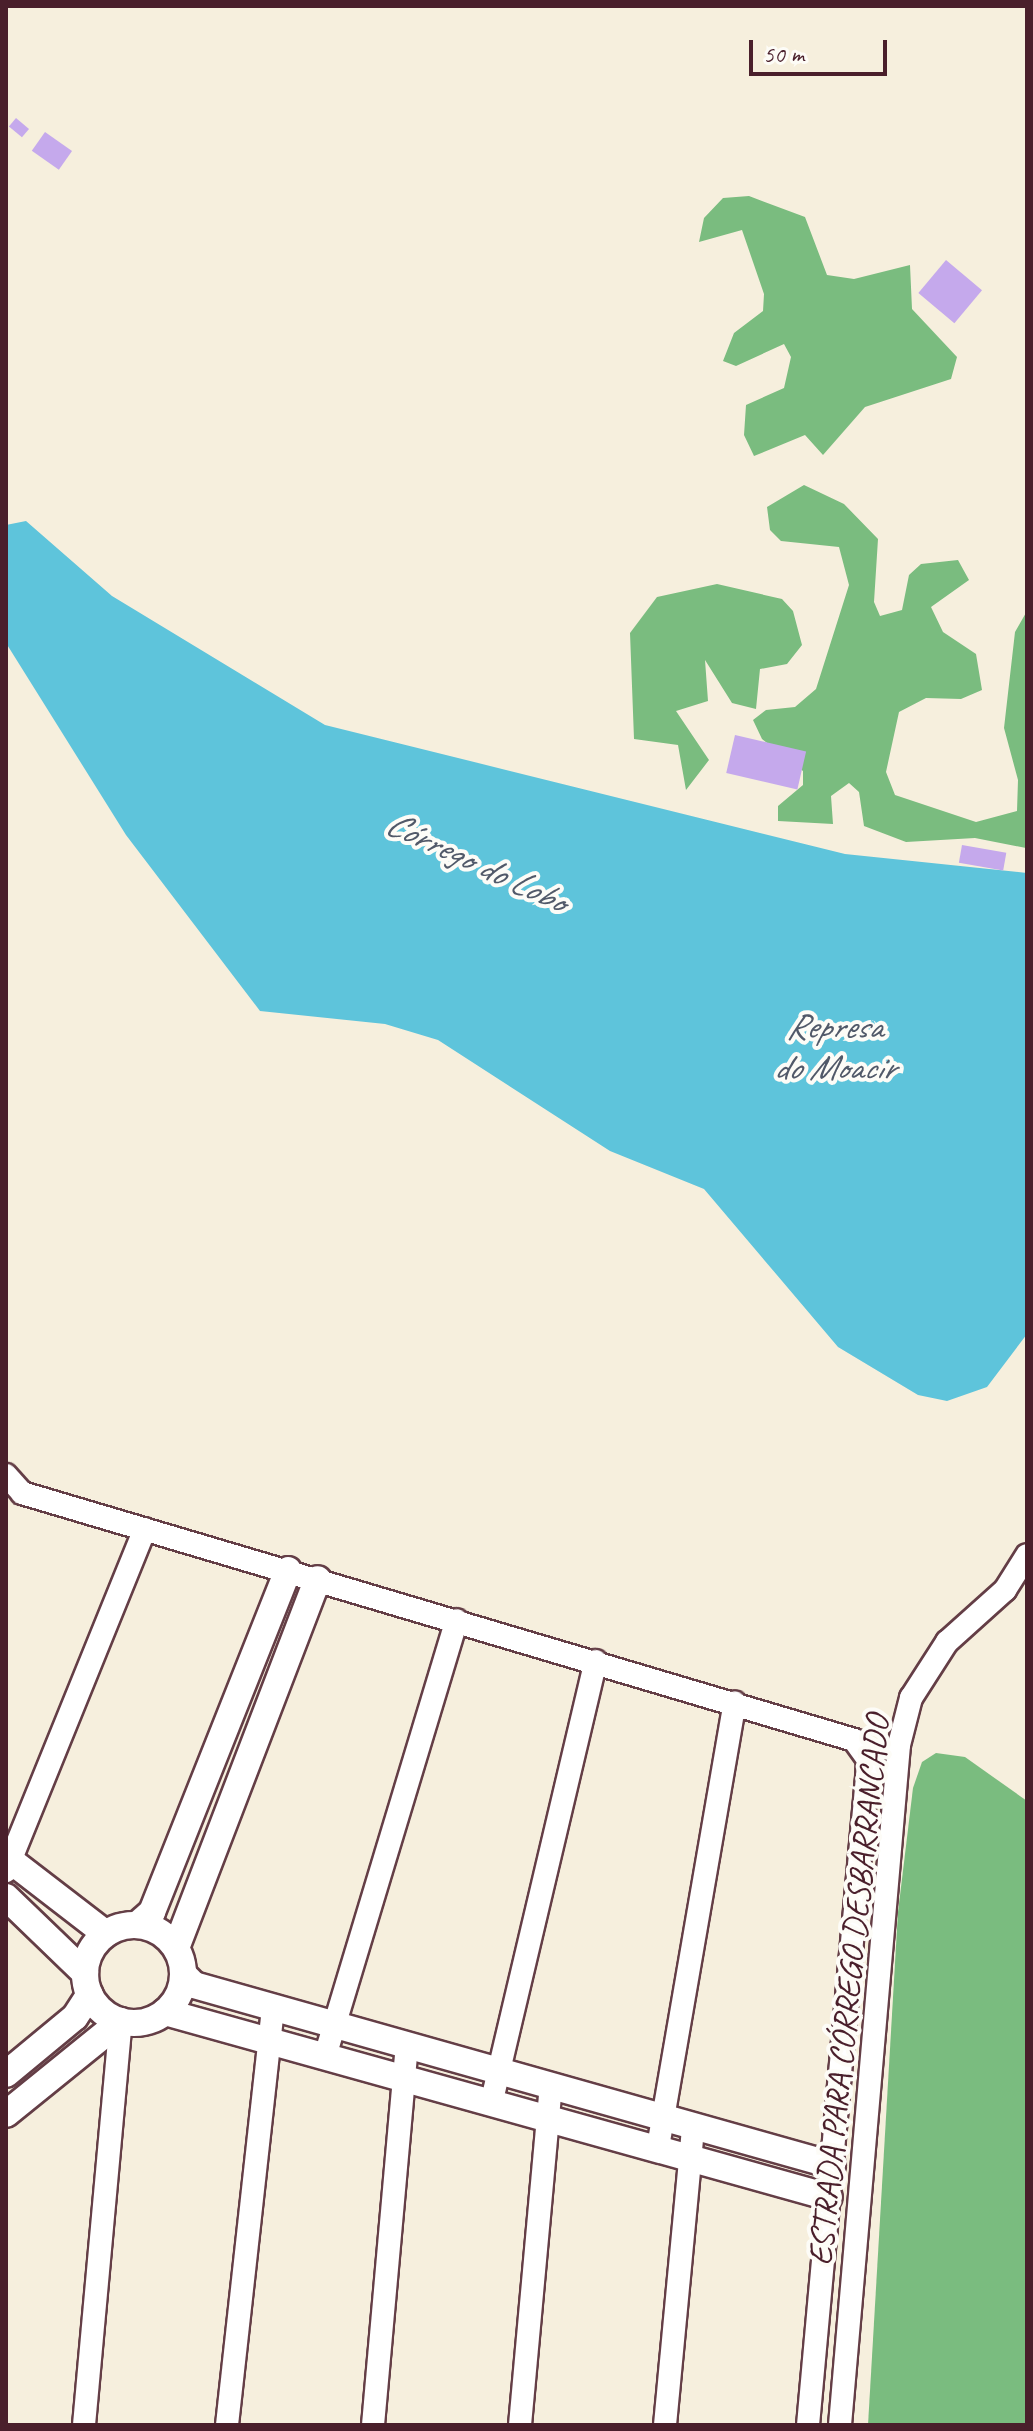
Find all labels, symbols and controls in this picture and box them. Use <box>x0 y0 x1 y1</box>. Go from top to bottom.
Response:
scale bar <box>753 24 891 74</box>
text: 50 m <box>763 39 804 69</box>
water label: Córrego do Lobo <box>379 802 573 922</box>
water label: Represa do Moacir <box>773 1004 895 1089</box>
street label: ESTRADA PARA CÓRREGO DESBARRANCADO <box>799 1712 897 2268</box>

